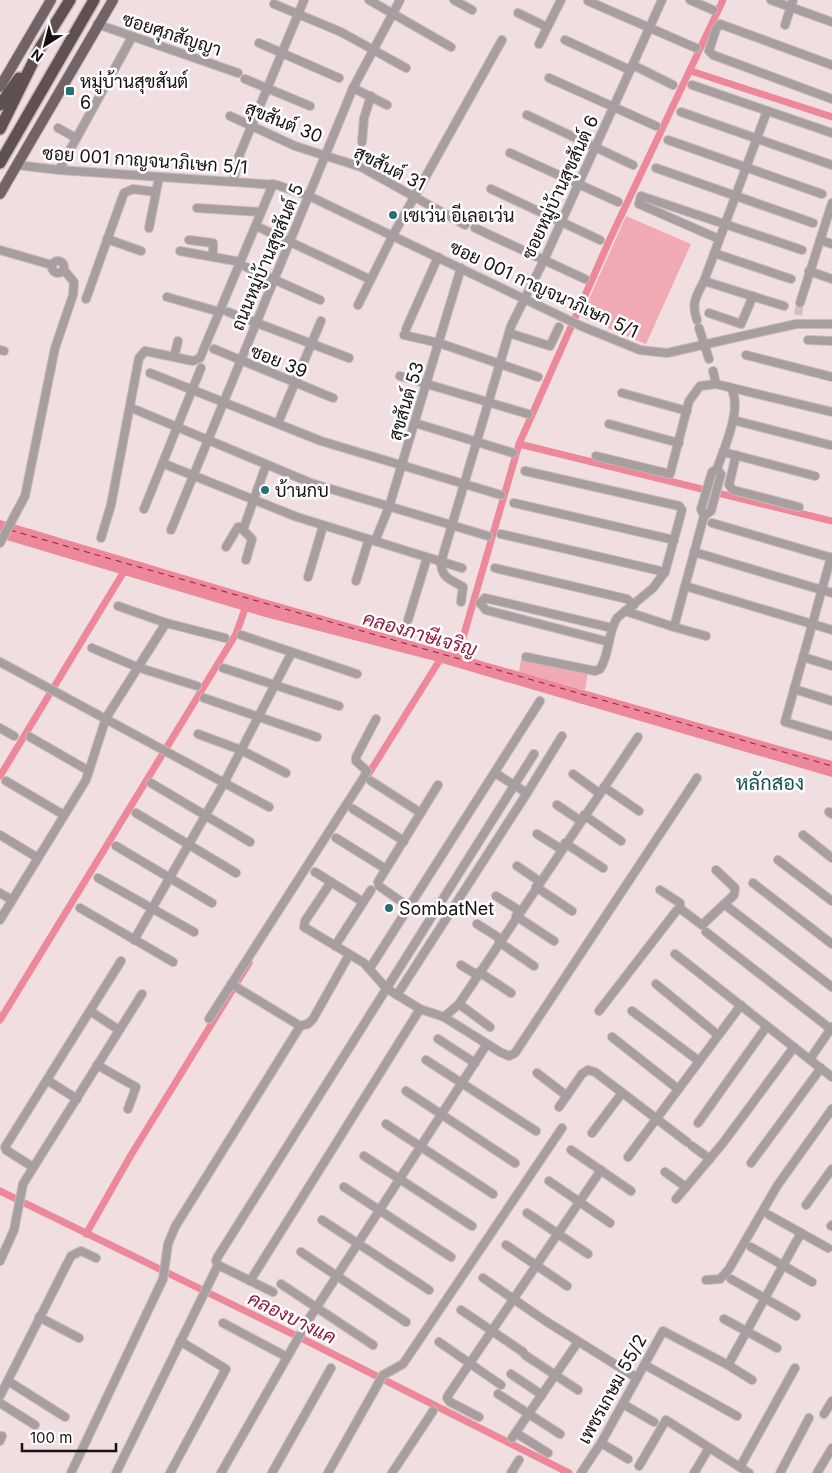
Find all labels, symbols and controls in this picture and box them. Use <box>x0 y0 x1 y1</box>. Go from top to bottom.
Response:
street label: ซอยศุภสัญญา <box>119 8 224 62</box>
north arrow <box>20 20 70 70</box>
text: N <box>28 46 46 66</box>
place label: หมู่บ้านสุขสันต์ 6 <box>80 69 188 113</box>
marker: หมู่บ้านสุขสันต์ 6 <box>64 85 76 97</box>
street label: สุขสันต์ 30 <box>242 95 326 149</box>
street label: ซอยหมู่บ้านสุขสันต์ 6 <box>516 111 605 264</box>
street label: สุขสันต์ 31 <box>350 139 430 197</box>
street label: ซอย 001 กาญจนาภิเษก 5/1 <box>42 142 248 179</box>
street label: ถนนหมู่บ้านสุขสันต์ 5 <box>225 180 310 335</box>
place label: เซเว่น อีเลอเว่น <box>403 203 514 226</box>
marker: เซเว่น อีเลอเว่น <box>387 209 399 221</box>
street label: ซอย 001 กาญจนาภิเษก 5/1 <box>446 236 642 343</box>
street label: ซอย 39 <box>248 340 310 382</box>
street label: สุขสันต์ 53 <box>382 359 430 443</box>
place label: บ้านกบ <box>275 479 329 501</box>
marker: บ้านกบ <box>259 484 271 496</box>
water label: คลองภาษีเจริญ <box>360 606 480 661</box>
district label: หลักสอง <box>736 771 804 795</box>
place label: SombatNet <box>399 898 494 919</box>
marker: SombatNet <box>383 902 395 914</box>
water label: คลองบางแค <box>244 1287 340 1349</box>
street label: เพชรเกษม 55/2 <box>573 1331 651 1447</box>
scale bar <box>22 1420 116 1452</box>
text: 100 m <box>30 1428 72 1447</box>

